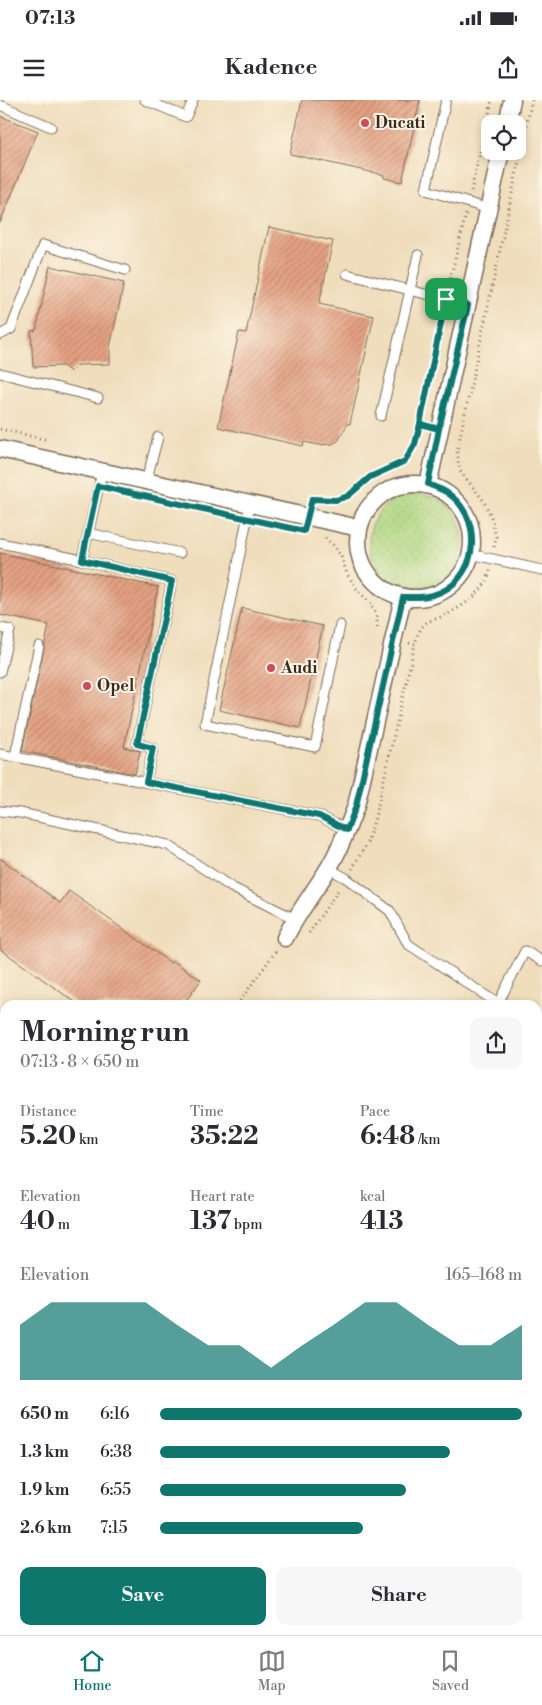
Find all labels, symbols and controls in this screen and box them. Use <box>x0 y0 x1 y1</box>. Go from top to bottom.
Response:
text: 07:13 <box>25 6 76 30</box>
icon: menu <box>20 54 48 82</box>
text: Kadence <box>225 54 317 81</box>
icon: share <box>494 54 522 82</box>
place label: Ducati <box>375 113 425 133</box>
map controls <box>481 115 526 160</box>
button: locate <box>481 115 526 160</box>
marker: Ducati <box>359 117 371 129</box>
pin <box>425 278 467 320</box>
icon: arrive <box>432 285 460 313</box>
place label: Audi <box>280 658 317 678</box>
marker: Audi <box>265 662 277 674</box>
place label: Opel <box>97 676 135 696</box>
marker: Opel <box>81 680 93 692</box>
text: Morning run <box>20 1015 189 1050</box>
button: share <box>470 1017 522 1069</box>
text: 07:13 · 8 × 650 m <box>20 1052 139 1072</box>
text: Distance <box>20 1103 77 1121</box>
text: Time <box>190 1103 224 1121</box>
text: Pace <box>360 1103 390 1121</box>
text: 5.20 <box>20 1121 76 1152</box>
text: 35:22 <box>190 1121 259 1152</box>
text: 6:48 <box>360 1121 415 1152</box>
text: km <box>76 1131 99 1149</box>
text: /km <box>415 1131 440 1149</box>
text: Elevation <box>20 1188 81 1206</box>
text: Heart rate <box>190 1188 255 1206</box>
text: kcal <box>360 1188 385 1206</box>
text: 40 <box>20 1206 55 1237</box>
text: 137 <box>190 1206 231 1237</box>
text: 413 <box>360 1206 404 1237</box>
text: m <box>55 1216 70 1234</box>
text: bpm <box>231 1216 262 1234</box>
text: Elevation <box>20 1265 89 1285</box>
text: 165–168 m <box>445 1265 522 1285</box>
text: 650 m <box>20 1404 69 1424</box>
text: 6:16 <box>100 1404 129 1424</box>
text: 1.3 km <box>20 1442 69 1462</box>
text: 6:38 <box>100 1442 132 1462</box>
text: 1.9 km <box>20 1480 69 1500</box>
text: 6:55 <box>100 1480 131 1500</box>
text: 2.6 km <box>20 1518 71 1538</box>
text: 7:15 <box>100 1518 128 1538</box>
button: Save <box>20 1567 266 1625</box>
button: Share <box>276 1567 522 1625</box>
tab: Home <box>73 1647 112 1695</box>
tab: Map <box>258 1647 286 1695</box>
tab: Saved <box>432 1647 469 1695</box>

